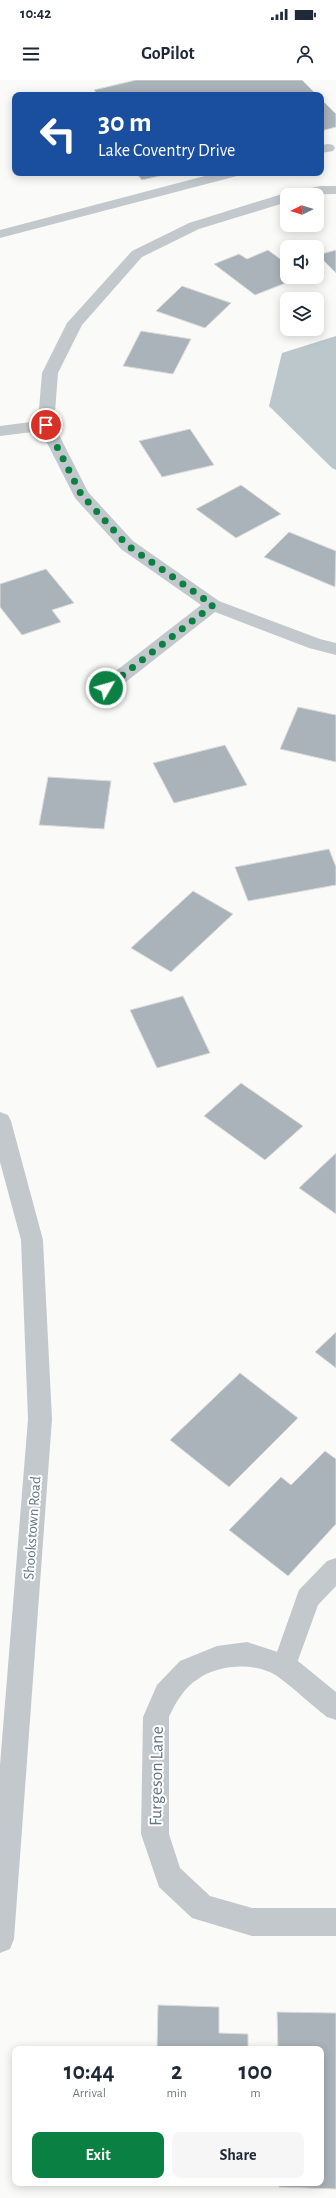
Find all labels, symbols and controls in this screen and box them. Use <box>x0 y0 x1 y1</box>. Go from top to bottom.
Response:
text: 10:42 <box>20 6 51 21</box>
icon: menu <box>20 43 42 65</box>
icon: person <box>294 43 316 65</box>
text: GoPilot <box>141 45 195 63</box>
icon: left <box>32 108 84 160</box>
text: 30 m <box>98 109 151 137</box>
text: Lake Coventry Drive <box>98 142 235 160</box>
north arrow <box>280 188 324 232</box>
map controls <box>280 188 324 336</box>
button: sound <box>280 240 324 284</box>
button: layers <box>280 292 324 336</box>
pin <box>29 408 63 442</box>
icon: arrive <box>35 414 57 436</box>
position arrow <box>85 667 127 709</box>
street label: Shookstown Road <box>21 1476 44 1580</box>
street label: Furgeson Lane <box>147 1726 167 1826</box>
text: 10:44 <box>64 2060 115 2084</box>
text: 2 <box>171 2060 182 2084</box>
text: 100 <box>239 2060 272 2084</box>
text: Arrival <box>72 2087 106 2100</box>
text: min <box>166 2087 187 2100</box>
text: m <box>250 2087 261 2100</box>
button: Exit <box>32 2132 164 2178</box>
button: Share <box>172 2132 304 2178</box>

